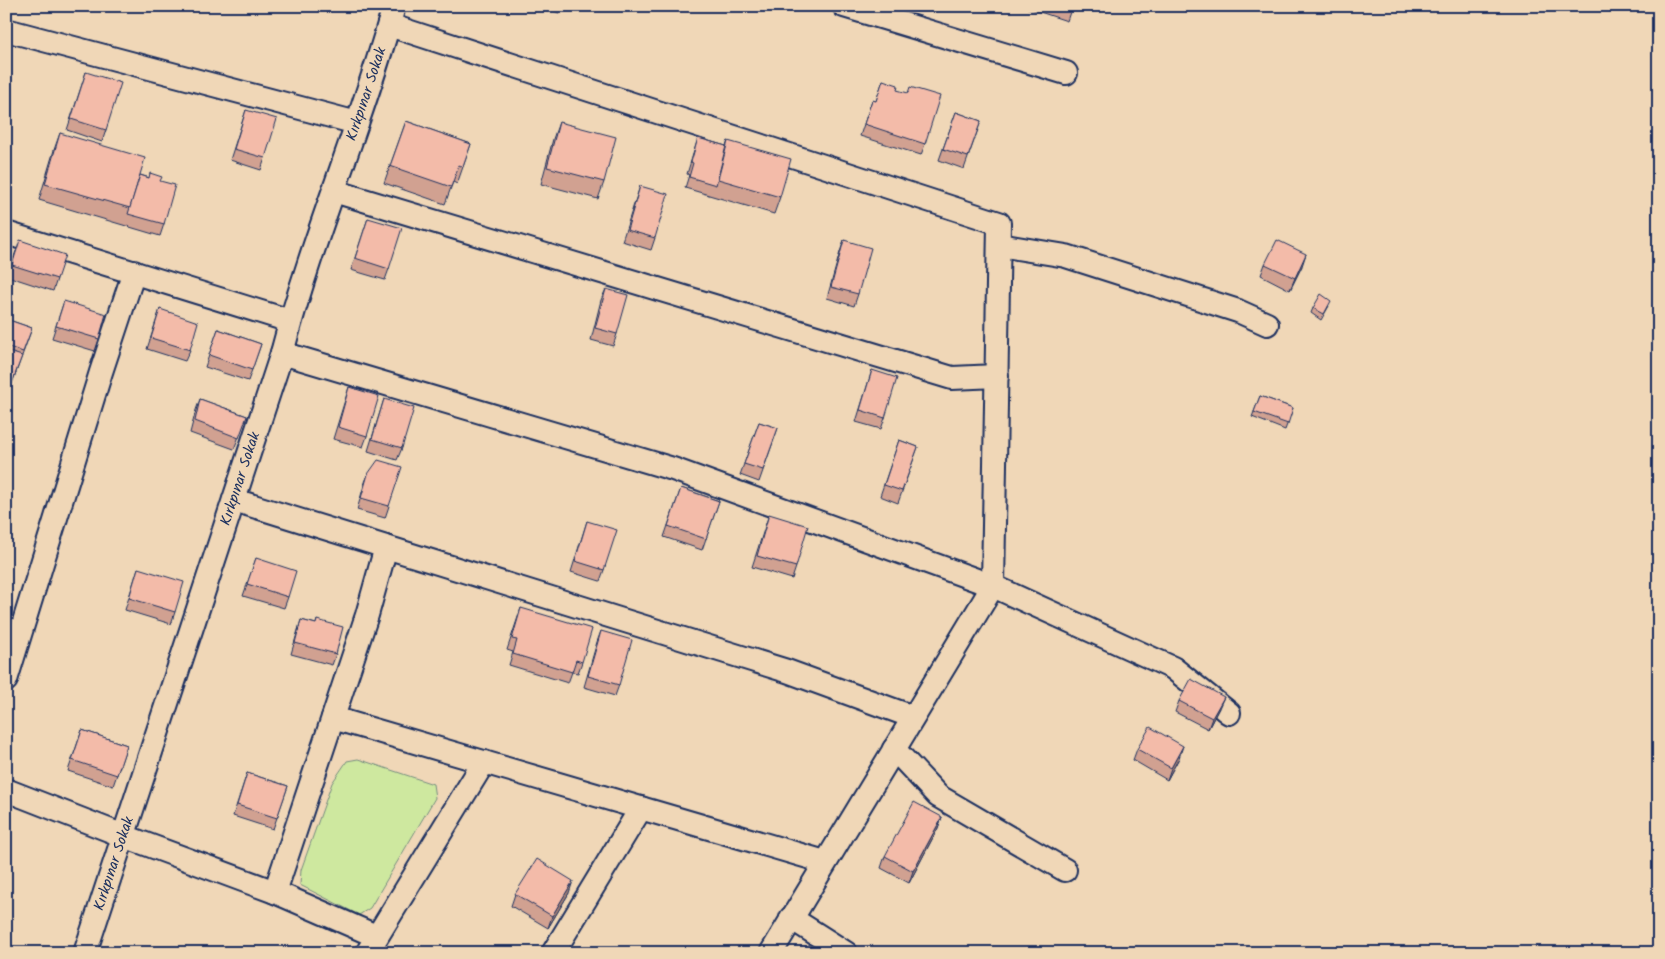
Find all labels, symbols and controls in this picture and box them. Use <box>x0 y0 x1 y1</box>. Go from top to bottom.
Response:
street label: Kırkpınar Sokak <box>340 43 394 144</box>
street label: Kırkpınar Sokak <box>214 428 268 529</box>
street label: Kırkpınar Sokak <box>88 813 141 914</box>

